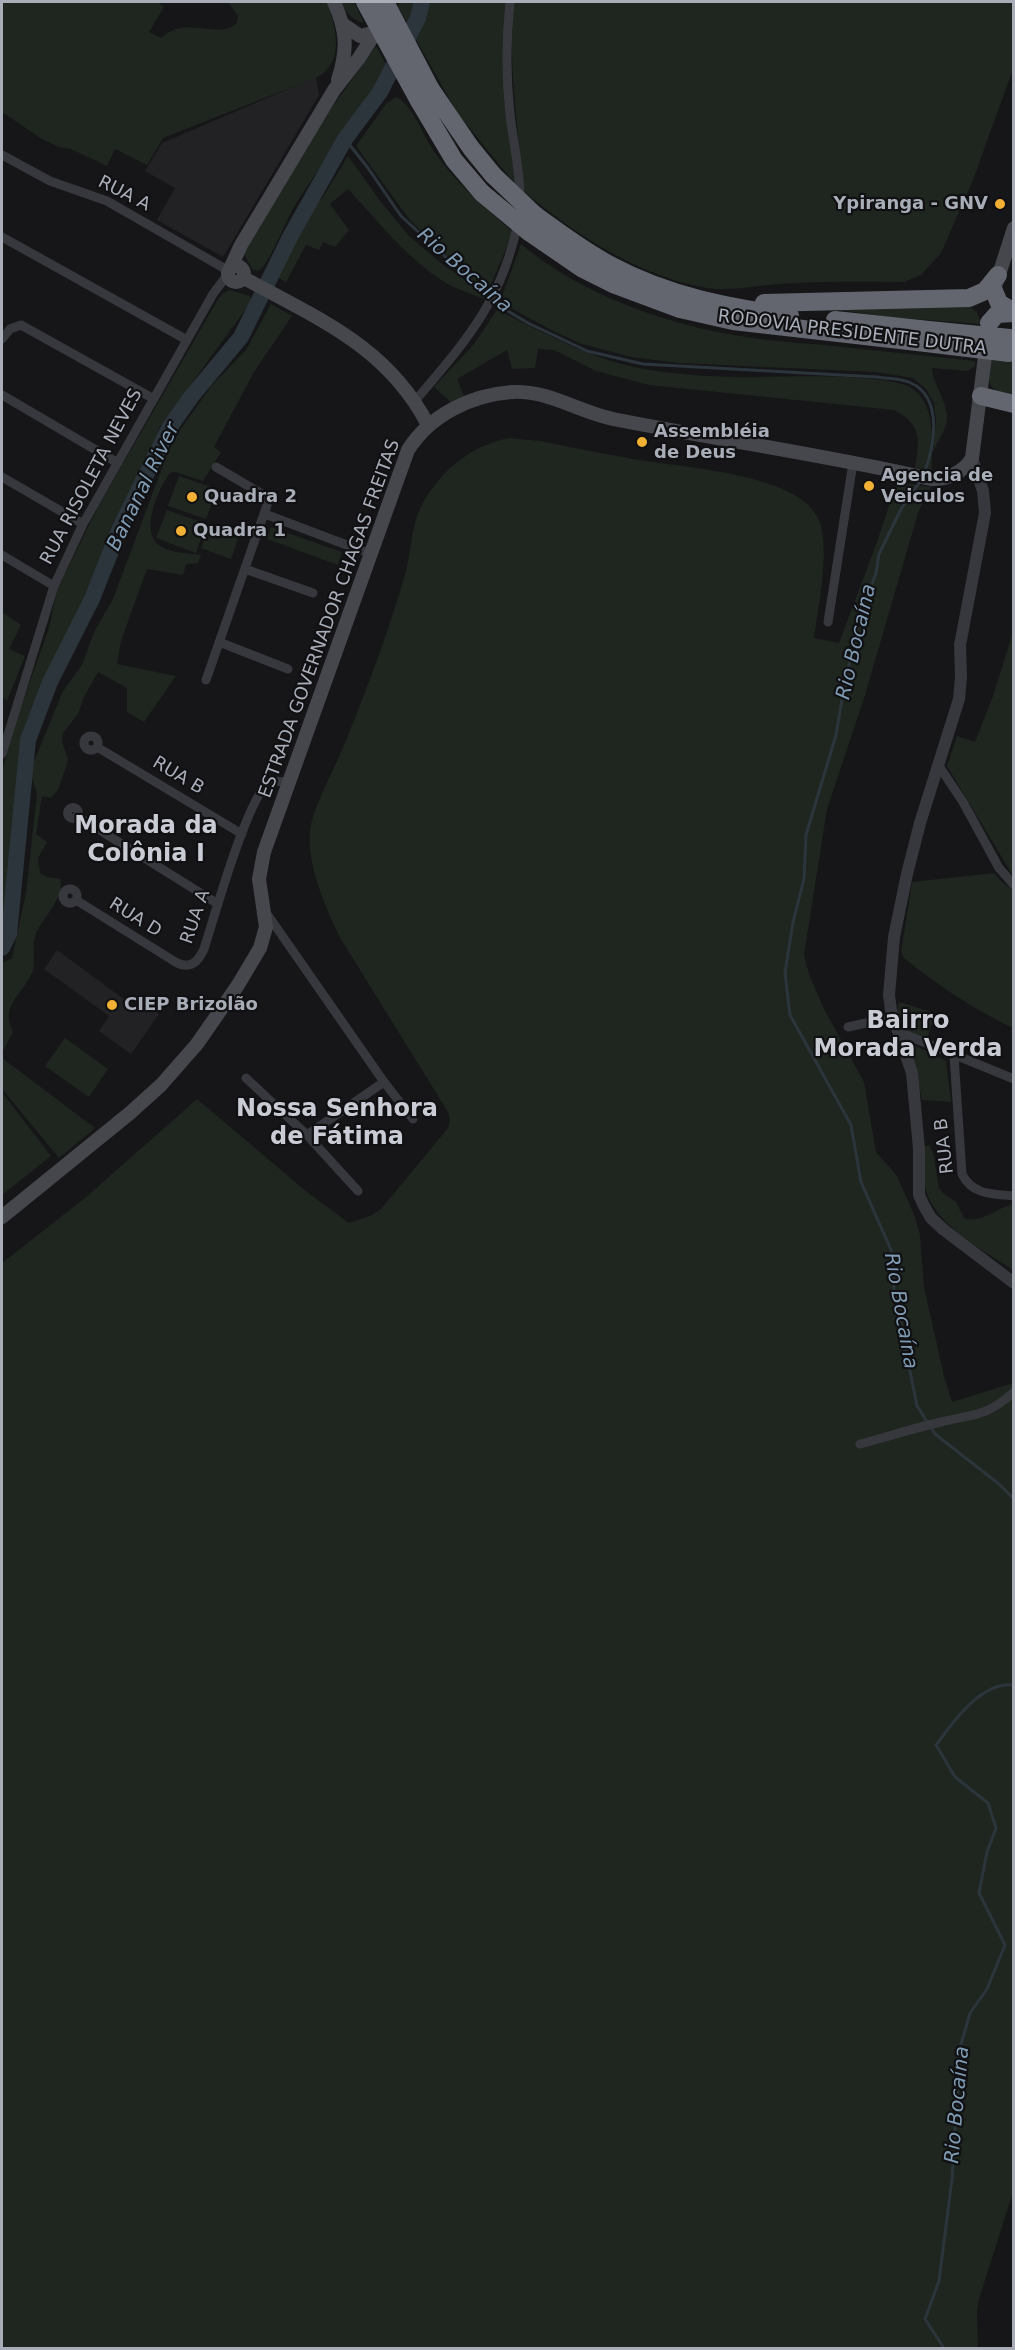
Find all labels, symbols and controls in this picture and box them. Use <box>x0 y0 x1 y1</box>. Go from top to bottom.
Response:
street label: RUA A <box>94 172 154 216</box>
place label: Ypiranga - GNV <box>833 193 988 215</box>
marker: Ypiranga - GNV <box>993 197 1007 211</box>
water label: Rio Bocaína <box>412 223 516 319</box>
street label: RODOVIA PRESIDENTE DUTRA <box>716 306 988 360</box>
street label: RUA RISOLETA NEVES <box>36 385 148 569</box>
water label: Bananal River <box>103 419 185 555</box>
place label: Assembléia de Deus <box>654 421 770 464</box>
marker: Assembléia de Deus <box>635 435 649 449</box>
street label: ESTRADA GOVERNADOR CHAGAS FREITAS <box>255 437 405 801</box>
place label: Agencia de Veiculos <box>881 465 993 508</box>
marker: Agencia de Veiculos <box>862 479 876 493</box>
place label: Quadra 2 <box>204 486 297 508</box>
marker: Quadra 2 <box>185 490 199 504</box>
place label: Quadra 1 <box>193 520 286 542</box>
marker: Quadra 1 <box>174 524 188 538</box>
water label: Rio Bocaína <box>832 582 882 702</box>
street label: RUA B <box>148 752 208 800</box>
district label: Morada da Colônia I <box>74 813 218 869</box>
street label: RUA A <box>177 887 215 947</box>
street label: RUA D <box>105 894 165 942</box>
place label: CIEP Brizolão <box>124 994 258 1016</box>
marker: CIEP Brizolão <box>105 998 119 1012</box>
district label: Bairro Morada Verda <box>814 1008 1002 1064</box>
district label: Nossa Senhora de Fátima <box>236 1096 438 1152</box>
street label: RUA B <box>931 1117 959 1175</box>
water label: Rio Bocaína <box>878 1251 922 1371</box>
water label: Rio Bocaína <box>941 2045 975 2165</box>

